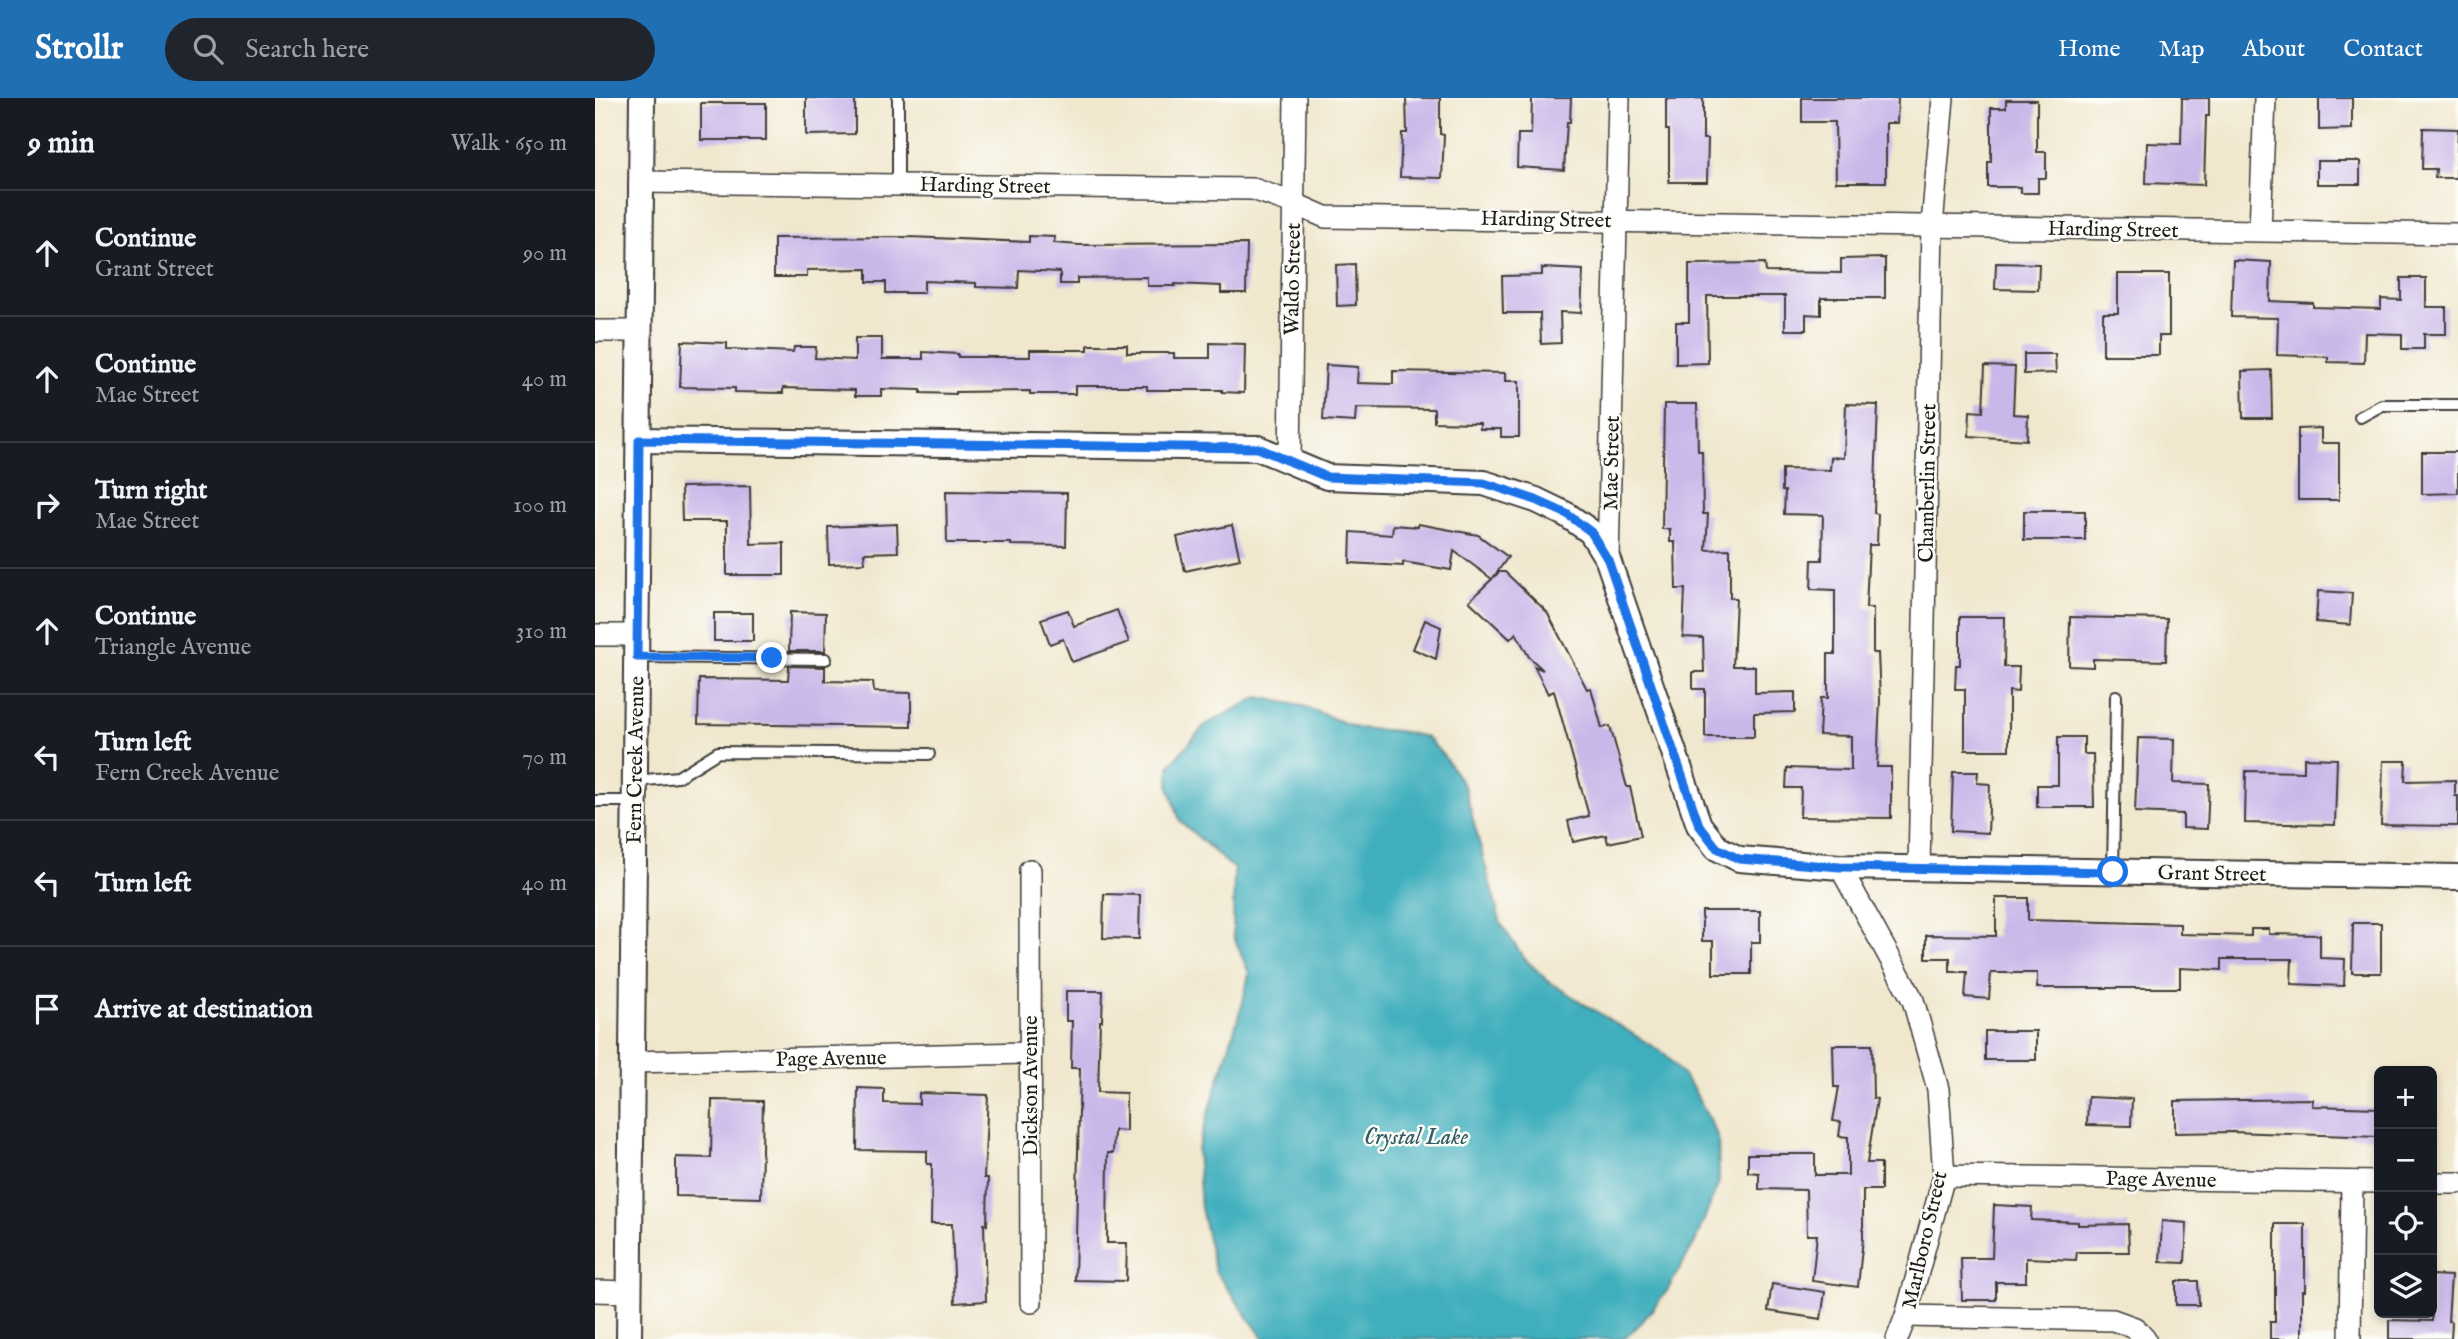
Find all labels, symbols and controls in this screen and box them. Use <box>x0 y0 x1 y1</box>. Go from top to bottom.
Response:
search box <box>165 18 655 81</box>
text: Strollr <box>35 28 123 70</box>
icon: search <box>189 30 227 68</box>
text: Search here <box>245 33 369 66</box>
text: Home <box>2058 34 2121 65</box>
text: Map <box>2159 34 2205 65</box>
text: About <box>2243 34 2305 65</box>
text: Contact <box>2343 34 2423 65</box>
text: 9 min <box>28 125 95 163</box>
text: Walk · 650 m <box>451 129 567 158</box>
street label: Harding Street <box>919 172 1051 201</box>
street label: Harding Street <box>1480 206 1612 235</box>
street label: Harding Street <box>2047 216 2179 245</box>
text: Continue <box>95 222 196 255</box>
street label: Waldo Street <box>1279 222 1308 336</box>
icon: ahead <box>28 234 66 272</box>
text: 90 m <box>523 239 567 268</box>
text: Grant Street <box>95 255 214 284</box>
text: Continue <box>95 348 196 381</box>
icon: ahead <box>28 360 66 398</box>
text: 40 m <box>522 365 567 394</box>
text: Mae Street <box>95 381 199 410</box>
street label: Chamberlin Street <box>1914 403 1943 563</box>
street label: Mae Street <box>1598 415 1627 511</box>
text: Turn right <box>95 474 208 507</box>
icon: right <box>28 486 66 524</box>
text: 100 m <box>513 491 567 520</box>
text: Mae Street <box>95 507 199 536</box>
text: Continue <box>95 600 196 633</box>
icon: ahead <box>28 612 66 650</box>
text: 310 m <box>516 617 567 646</box>
text: Triangle Avenue <box>95 633 251 662</box>
route end <box>756 642 787 673</box>
street label: Fern Creek Avenue <box>622 675 651 844</box>
text: Turn left <box>95 726 192 759</box>
icon: left <box>28 738 66 776</box>
text: 70 m <box>522 743 567 772</box>
text: Fern Creek Avenue <box>95 759 279 788</box>
route start <box>2097 856 2128 887</box>
street label: Grant Street <box>2157 860 2266 889</box>
icon: left <box>28 864 66 902</box>
text: Turn left <box>95 867 192 900</box>
text: 40 m <box>522 869 567 898</box>
icon: arrive <box>28 990 66 1028</box>
text: Arrive at destination <box>95 993 313 1026</box>
street label: Dickson Avenue <box>1018 1015 1045 1157</box>
street label: Page Avenue <box>775 1045 887 1074</box>
map controls <box>2374 1066 2437 1318</box>
button: + <box>2374 1066 2437 1129</box>
water label: Crystal Lake <box>1364 1123 1468 1152</box>
button: − <box>2374 1129 2437 1192</box>
street label: Page Avenue <box>2105 1166 2217 1195</box>
street label: Marlboro Street <box>1896 1169 1954 1312</box>
button: locate <box>2374 1192 2437 1255</box>
button: layers <box>2374 1255 2437 1318</box>

